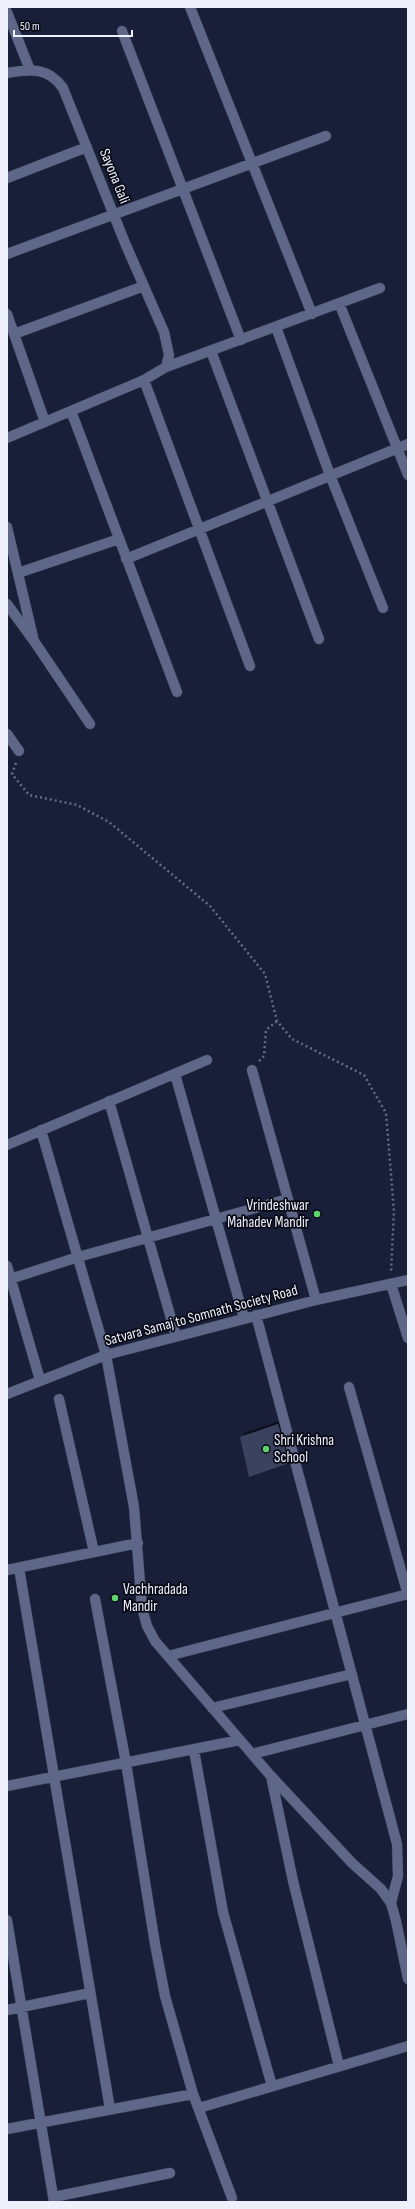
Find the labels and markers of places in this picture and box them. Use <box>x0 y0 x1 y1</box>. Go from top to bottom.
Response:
place label: Vrindeshwar Mahadev Mandir <box>227 1196 310 1232</box>
marker: Vrindeshwar Mahadev Mandir <box>312 1209 322 1219</box>
place label: Shri Krishna School <box>274 1431 334 1467</box>
marker: Shri Krishna School <box>261 1444 271 1454</box>
place label: Vachhradada Mandir <box>123 1580 188 1616</box>
marker: Vachhradada Mandir <box>110 1593 120 1603</box>

